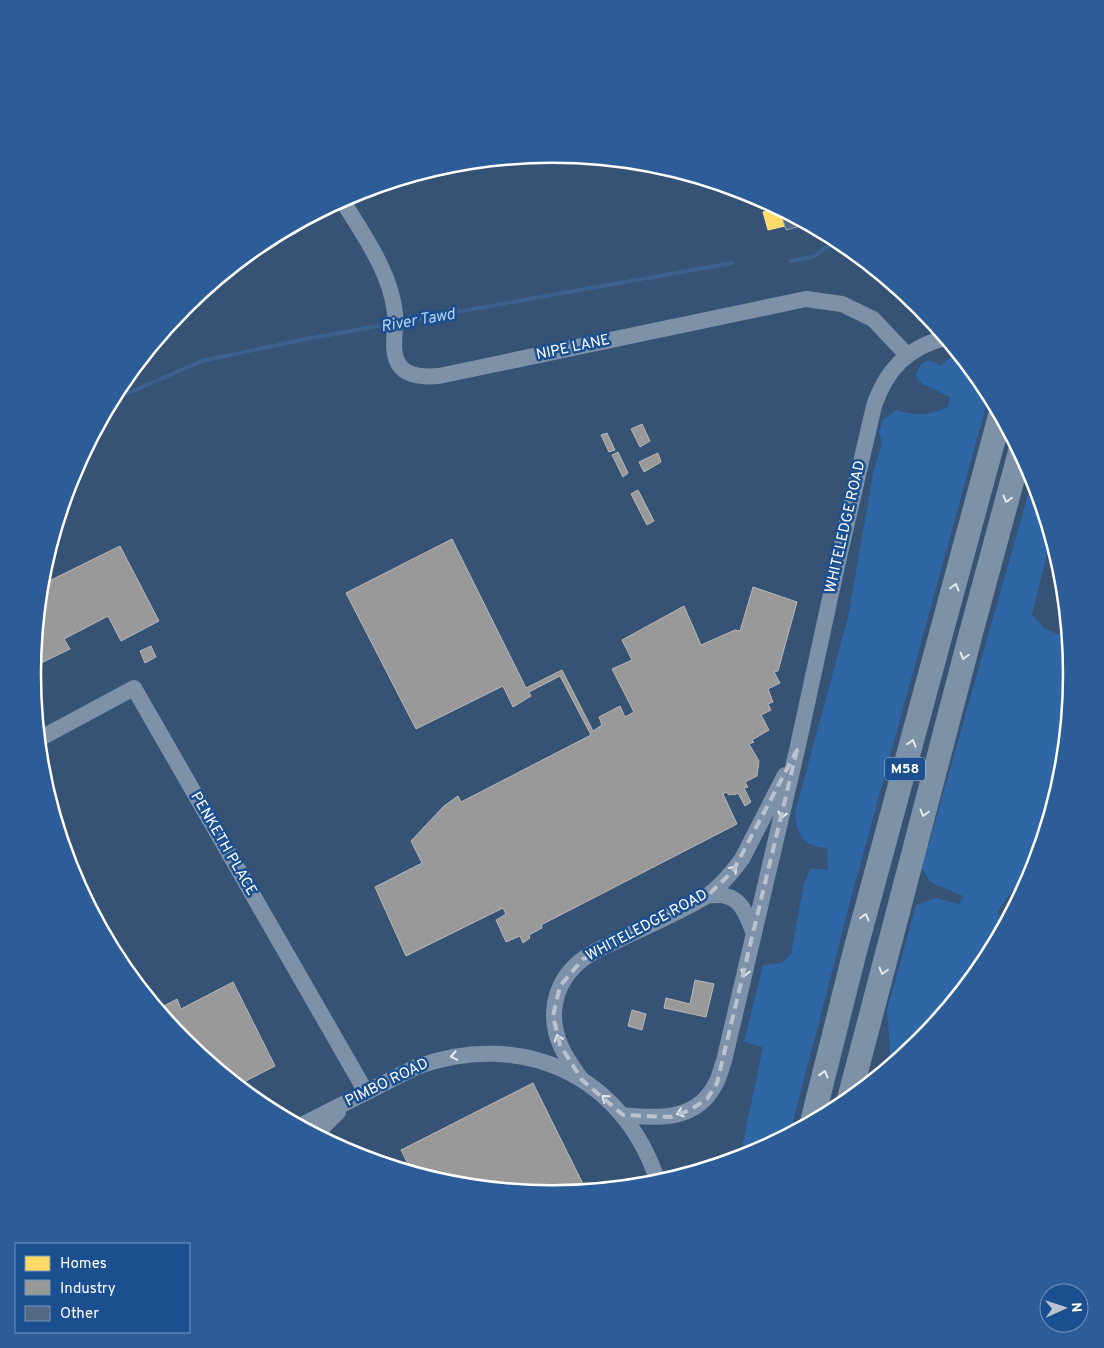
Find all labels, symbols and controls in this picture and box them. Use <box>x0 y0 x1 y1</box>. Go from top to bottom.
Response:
water label: River Tawd <box>379 304 458 337</box>
street label: NIPE LANE <box>534 331 612 365</box>
street label: WHITELEDGE ROAD <box>822 459 870 595</box>
one-way arrow <box>1002 495 1013 504</box>
one-way arrow <box>949 582 960 591</box>
one-way arrow <box>960 651 970 660</box>
one-way arrow <box>907 740 917 748</box>
road number: M58 <box>885 758 925 781</box>
street label: PENKETH PLACE <box>186 789 260 899</box>
one-way arrow <box>919 809 929 817</box>
one-way arrow <box>777 810 788 819</box>
one-way arrow <box>729 865 738 874</box>
street label: WHITELEDGE ROAD <box>583 886 711 966</box>
one-way arrow <box>859 914 869 922</box>
one-way arrow <box>878 966 888 974</box>
one-way arrow <box>740 968 751 977</box>
one-way arrow <box>554 1034 564 1043</box>
one-way arrow <box>449 1050 458 1060</box>
street label: PIMBO ROAD <box>342 1055 432 1111</box>
one-way arrow <box>818 1070 829 1079</box>
one-way arrow <box>601 1094 610 1103</box>
one-way arrow <box>677 1108 685 1118</box>
legend <box>15 1243 190 1333</box>
text: Homes <box>60 1255 107 1274</box>
text: Industry <box>60 1280 116 1299</box>
north arrow <box>1039 1283 1089 1333</box>
text: N <box>1067 1302 1084 1313</box>
text: Other <box>60 1305 99 1324</box>

